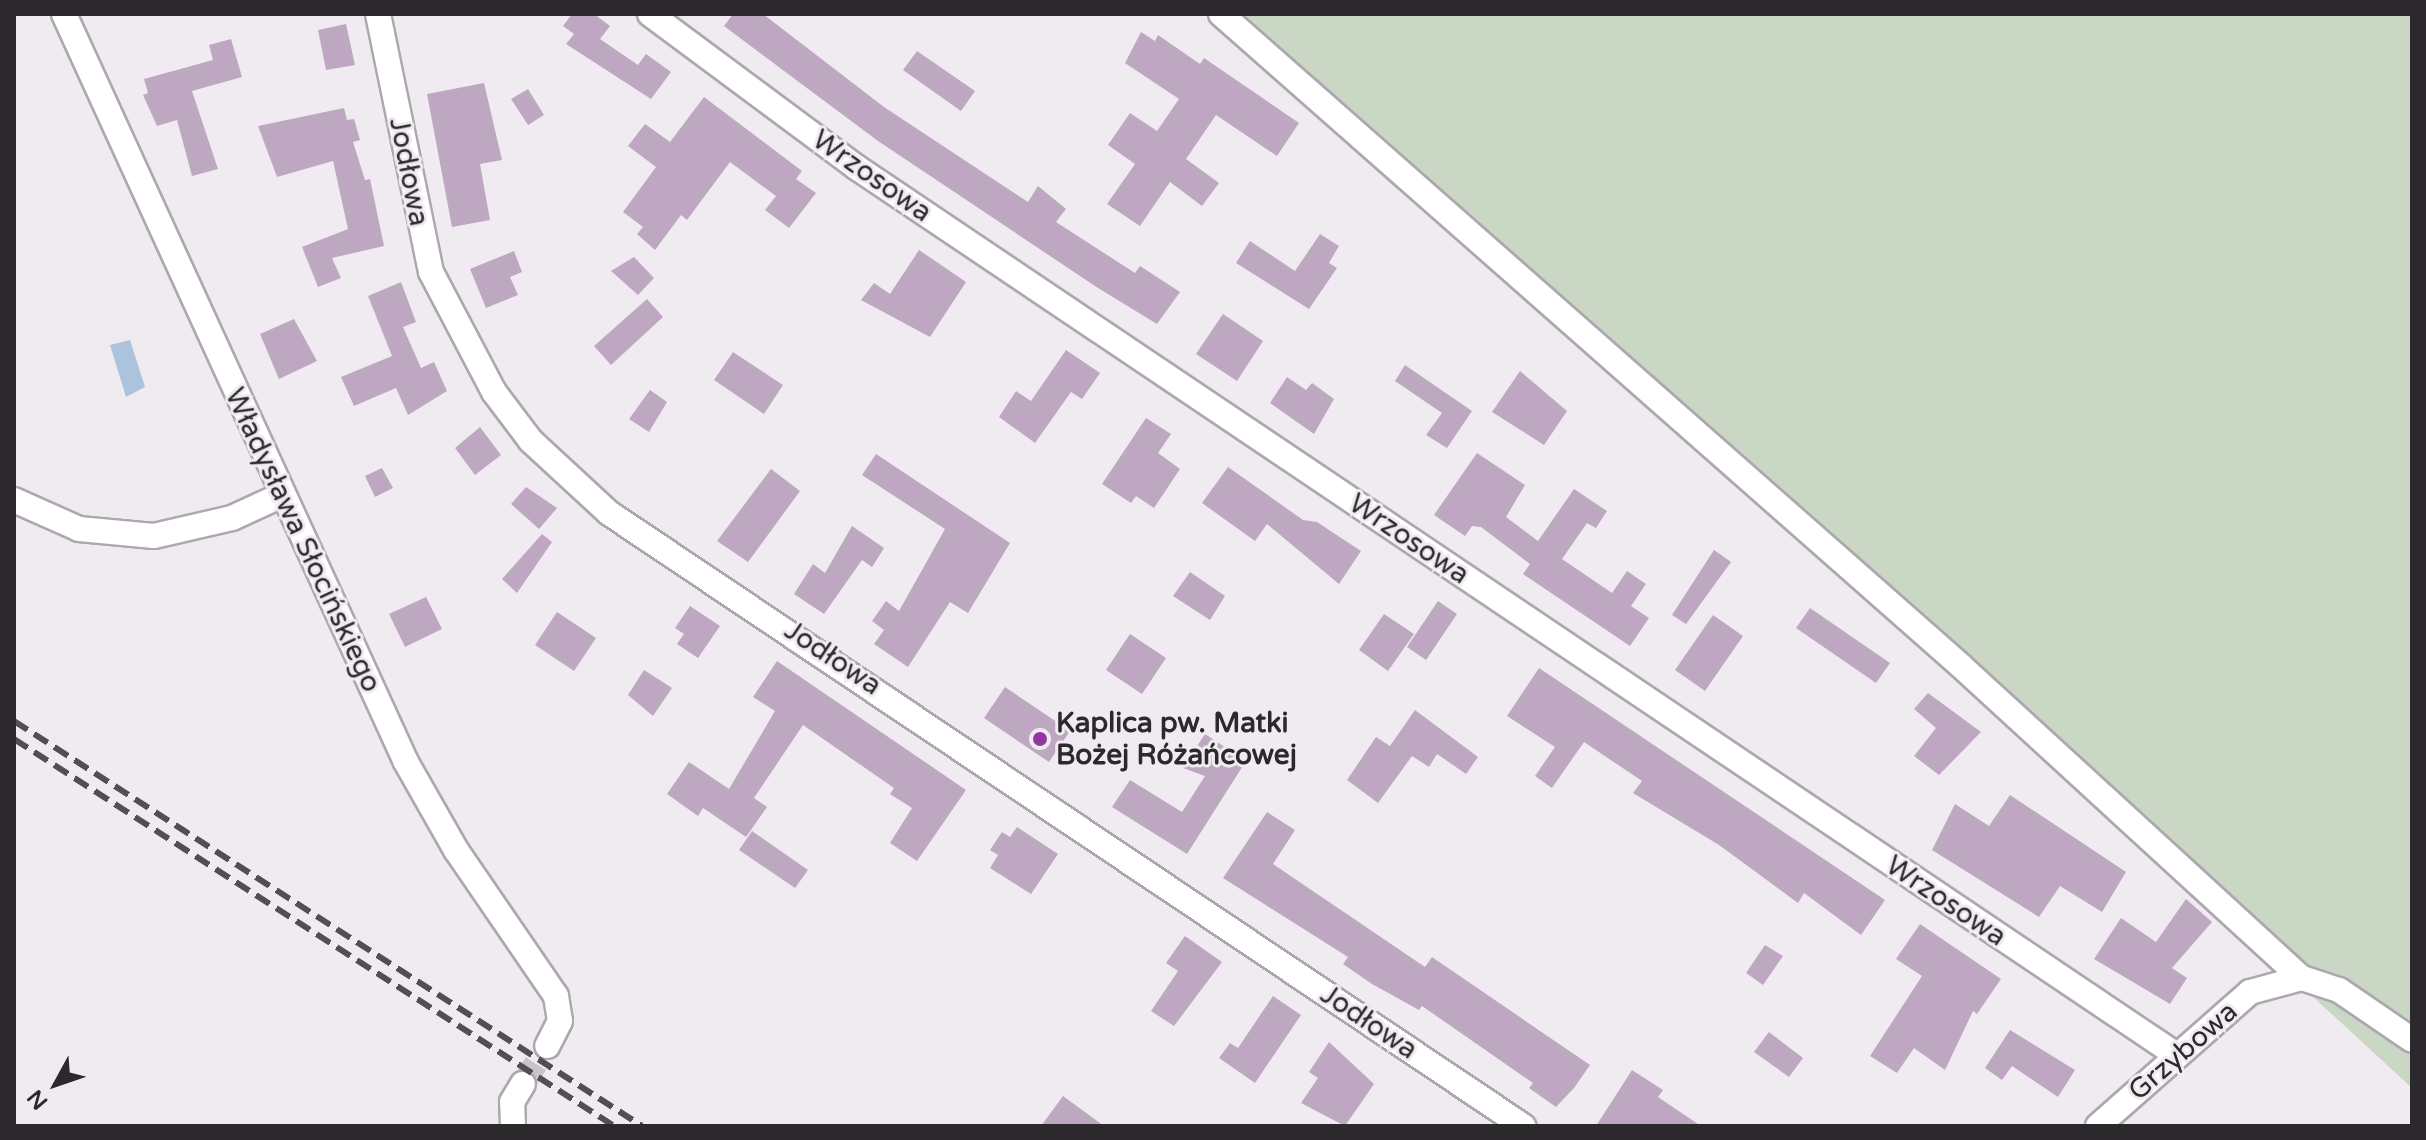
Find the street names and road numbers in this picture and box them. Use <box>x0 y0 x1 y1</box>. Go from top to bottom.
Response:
street label: Jodłowa <box>382 115 436 229</box>
street label: Wrzosowa <box>806 123 938 229</box>
street label: Władysława Słocińskiego <box>218 383 388 697</box>
street label: Wrzosowa <box>1342 486 1476 592</box>
street label: Jodłowa <box>778 613 888 703</box>
street label: Wrzosowa <box>1879 848 2013 954</box>
street label: Jodłowa <box>1314 977 1424 1067</box>
street label: Grzybowa <box>2122 995 2244 1107</box>

